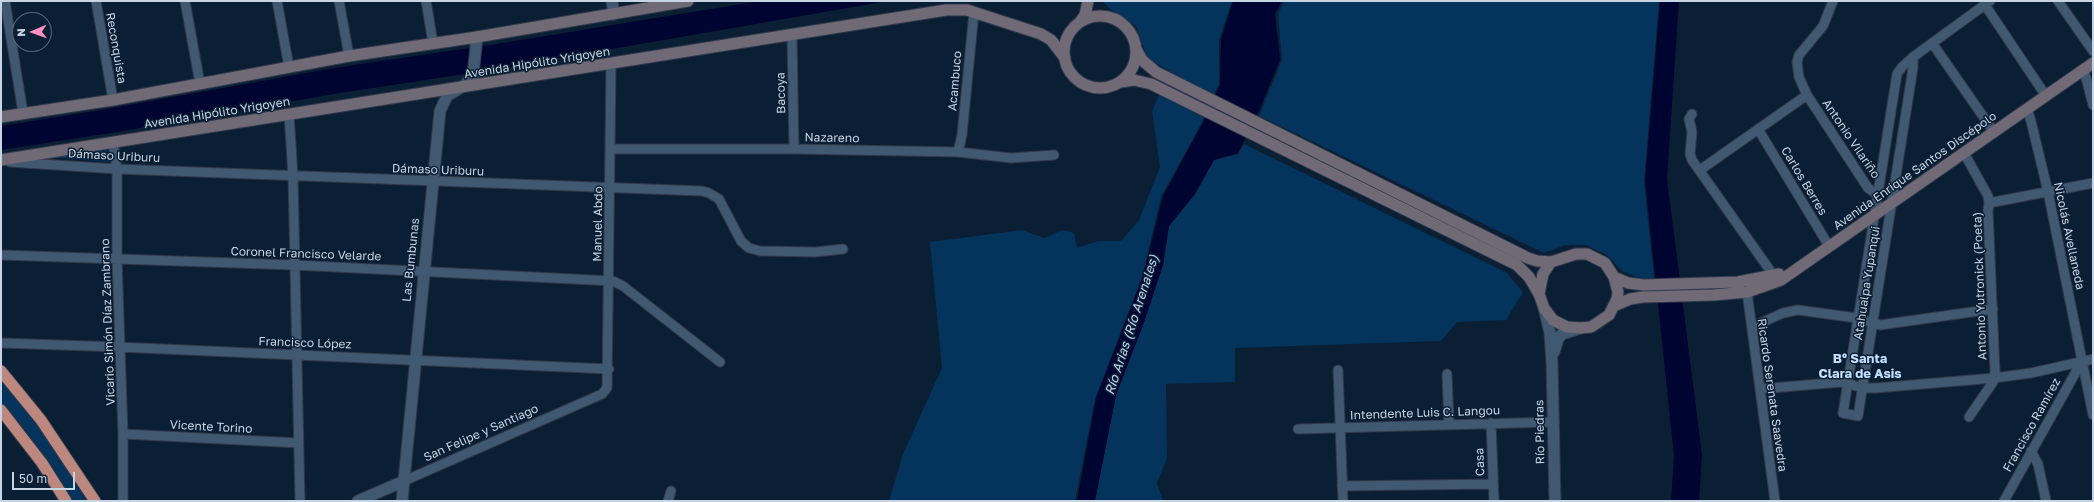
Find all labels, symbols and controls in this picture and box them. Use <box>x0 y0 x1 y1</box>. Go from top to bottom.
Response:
street label: Reconquista <box>103 11 129 85</box>
north arrow <box>12 12 52 52</box>
text: N <box>14 28 27 37</box>
street label: Avenida Hipólito Yrigoyen <box>463 44 611 82</box>
street label: Acambuco <box>945 50 965 112</box>
street label: Bacoya <box>773 72 789 114</box>
street label: Avenida Hipólito Yrigoyen <box>143 94 291 132</box>
street label: Antonio Vilariño <box>1819 97 1883 181</box>
street label: Avenida Enrique Santos Discépolo <box>1831 109 1999 233</box>
street label: Nazareno <box>804 130 860 146</box>
street label: Carlos Berres <box>1778 144 1830 218</box>
street label: Dámaso Uriburu <box>67 146 161 166</box>
street label: Dámaso Uriburu <box>392 161 484 179</box>
street label: Nicolás Avellaneda <box>2051 181 2087 291</box>
street label: Manuel Abdo <box>590 186 606 262</box>
street label: Antonio Yutronick (Poeta) <box>1970 212 1990 360</box>
street label: Las Bumbunas <box>399 217 423 303</box>
street label: Atahualpa Yupanqui <box>1851 225 1883 341</box>
street label: Vicario Simón Díaz Zambrano <box>98 238 118 406</box>
street label: Coronel Francisco Velarde <box>230 244 382 264</box>
water label: Río Arias (Río Arenales) <box>1102 253 1162 397</box>
street label: Ricardo Serenata Saavedra <box>1754 317 1790 473</box>
street label: Francisco López <box>258 334 352 352</box>
district label: B° Santa Clara de Asis <box>1819 351 1901 382</box>
street label: Francisco Ramírez <box>2000 376 2064 474</box>
street label: Río Piedras <box>1532 400 1548 464</box>
street label: San Felipe y Santiago <box>421 401 541 465</box>
street label: Intendente Luis C. Langou <box>1350 403 1500 423</box>
street label: Vicente Torino <box>169 418 253 436</box>
street label: Casa <box>1472 448 1488 476</box>
scale bar <box>14 464 77 490</box>
text: 50 m <box>19 471 47 486</box>

